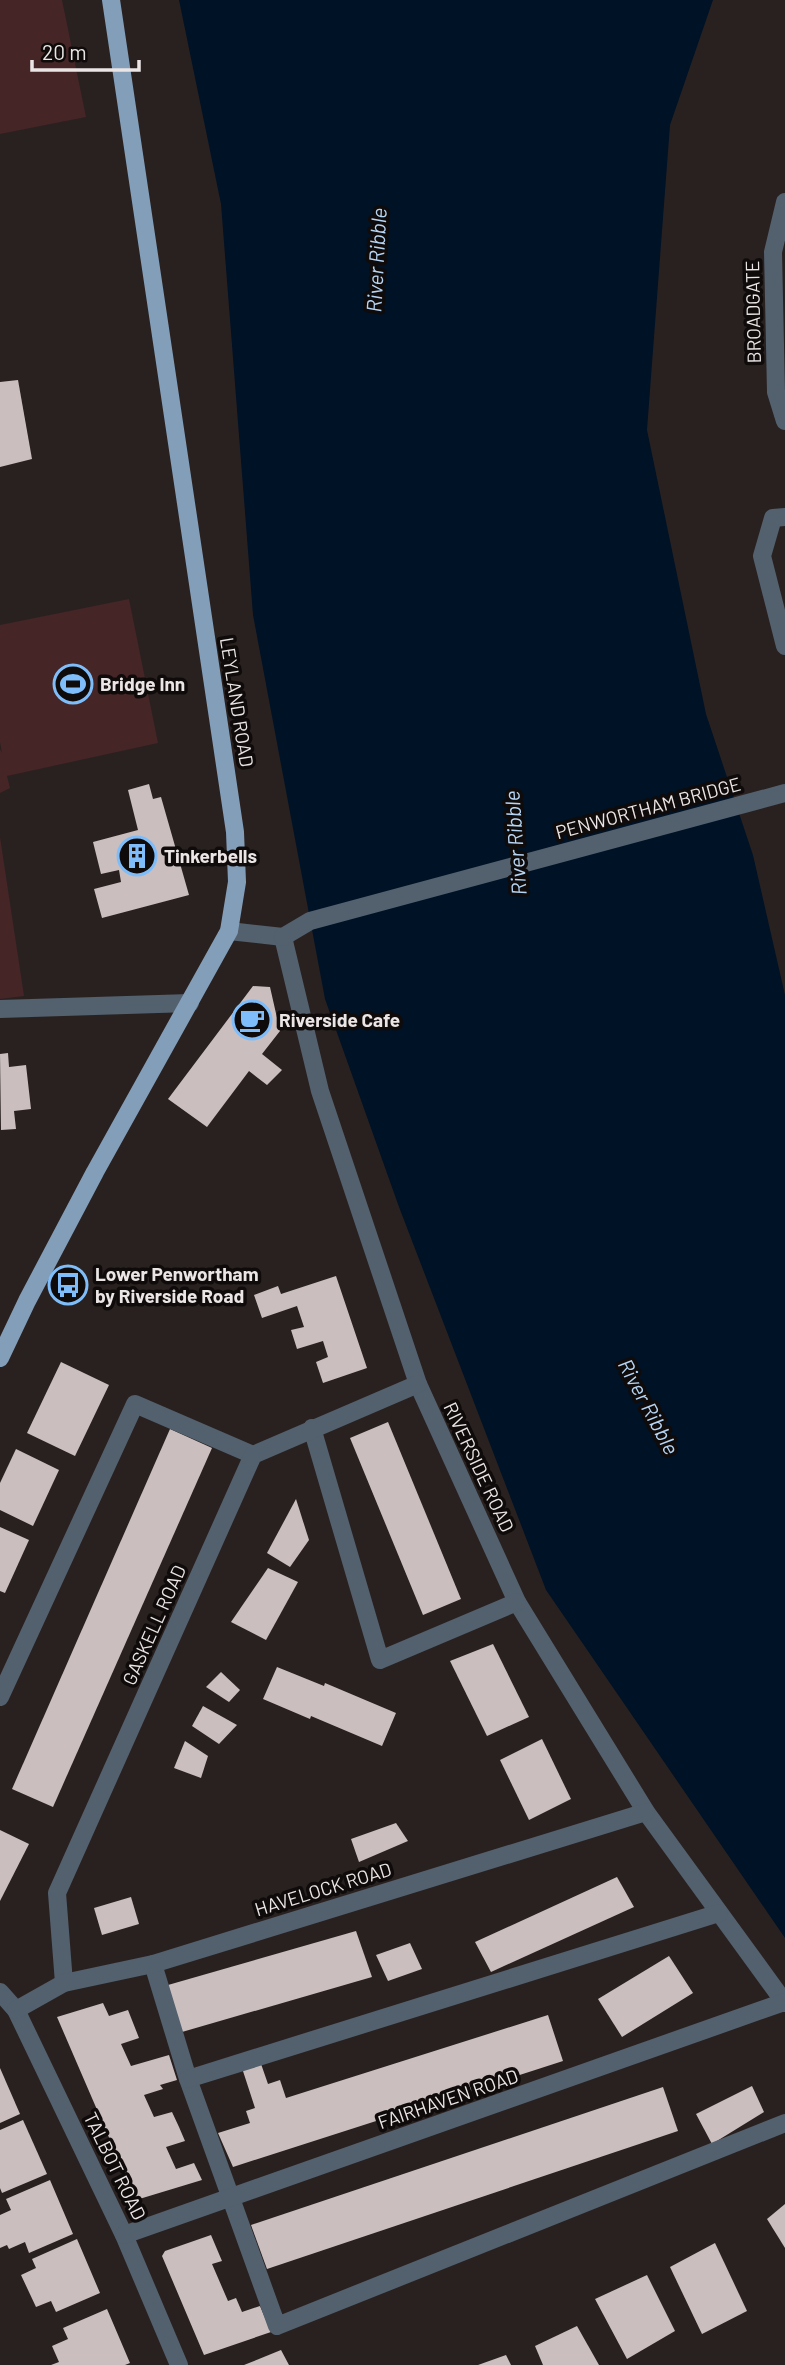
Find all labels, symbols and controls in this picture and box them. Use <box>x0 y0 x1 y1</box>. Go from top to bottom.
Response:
scale bar <box>32 28 138 72</box>
text: 20 m <box>42 39 87 64</box>
water label: River Ribble <box>360 207 391 313</box>
street label: BROADGATE <box>740 260 765 364</box>
street label: LEYLAND ROAD <box>216 635 259 768</box>
sports icon: Bridge Inn <box>52 663 94 705</box>
place label: Bridge Inn <box>100 672 185 695</box>
street label: PENWORTHAM BRIDGE <box>553 772 743 843</box>
water label: River Ribble <box>498 790 531 896</box>
building icon: Tinkerbells <box>116 835 158 877</box>
place label: Tinkerbells <box>164 844 257 867</box>
cafe icon: Riverside Cafe <box>231 999 273 1041</box>
place label: Riverside Cafe <box>279 1008 400 1031</box>
place label: Lower Penwortham by Riverside Road <box>95 1262 259 1307</box>
bus stop icon: Lower Penwortham by Riverside Road <box>47 1264 89 1306</box>
water label: River Ribble <box>614 1354 685 1458</box>
street label: RIVERSIDE ROAD <box>439 1398 520 1535</box>
street label: GASKELL ROAD <box>117 1561 190 1688</box>
street label: HAVELOCK ROAD <box>252 1857 394 1920</box>
street label: FAIRHAVEN ROAD <box>375 2064 521 2133</box>
street label: TALBOT ROAD <box>79 2108 151 2223</box>

